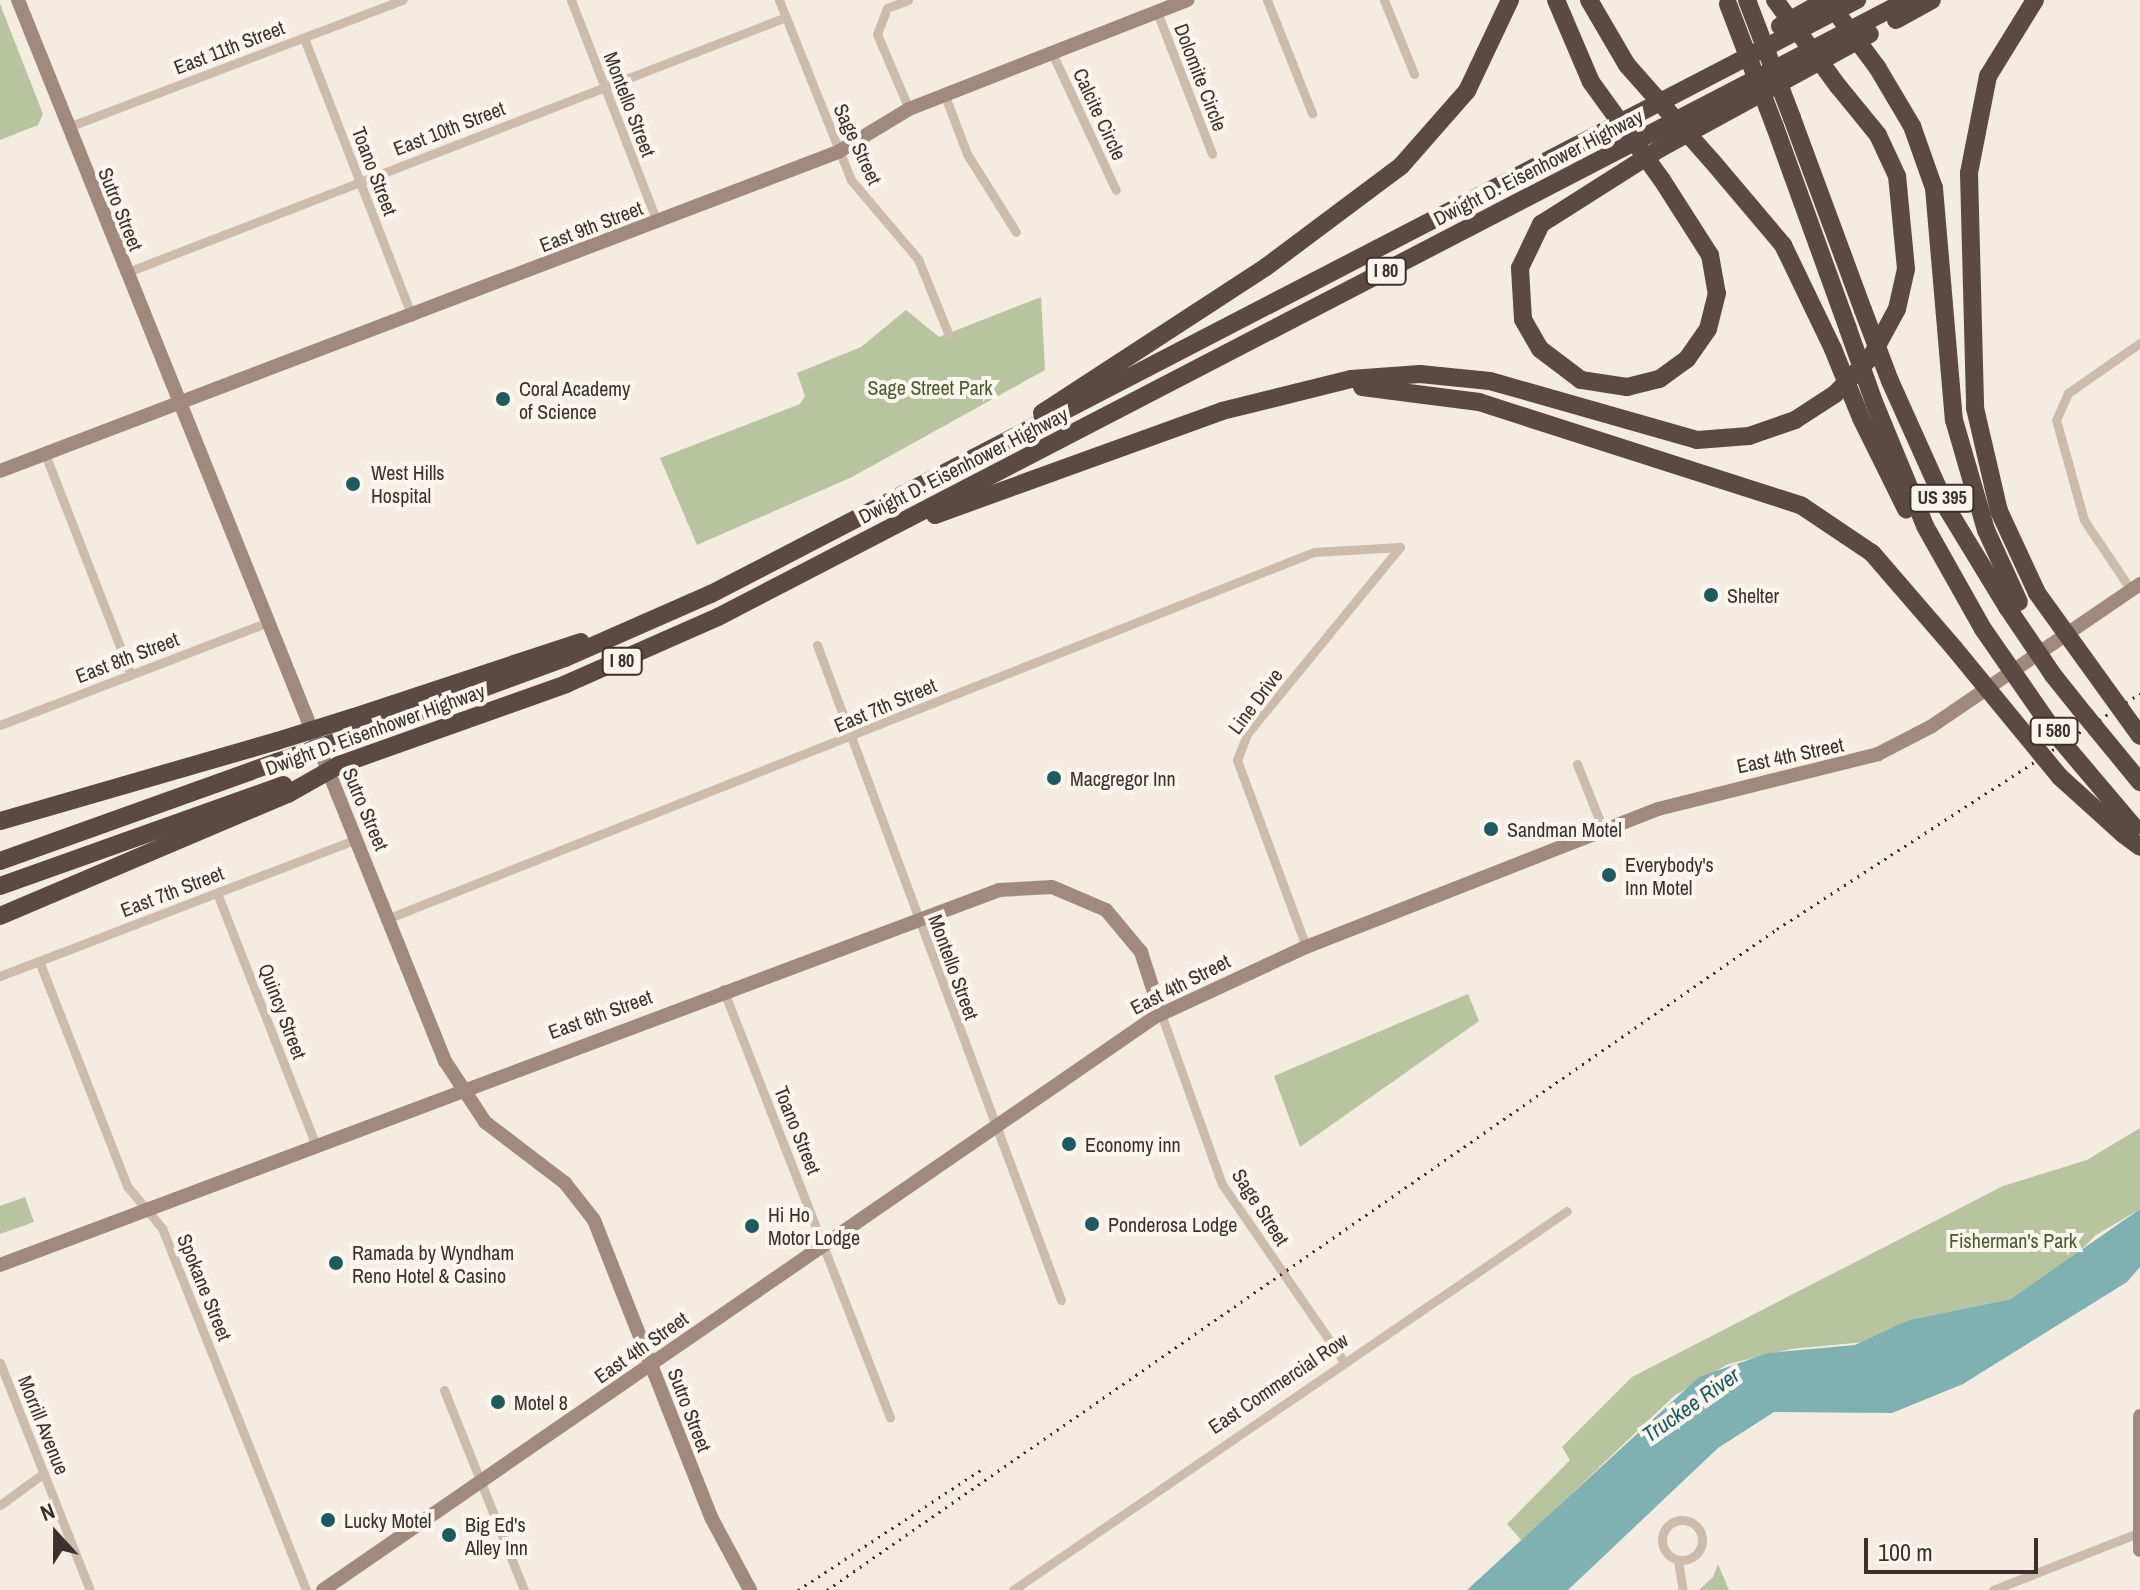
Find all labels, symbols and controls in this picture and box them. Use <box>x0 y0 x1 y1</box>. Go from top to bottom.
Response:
street label: East 11th Street <box>170 15 288 79</box>
street label: Dolomite Circle <box>1170 20 1232 134</box>
street label: Montello Street <box>599 48 661 160</box>
street label: Calcite Circle <box>1068 64 1132 164</box>
street label: East 10th Street <box>390 96 508 160</box>
street label: Sage Street <box>829 100 887 188</box>
street label: Dwight D. Eisenhower Highway <box>1429 104 1647 230</box>
street label: Toano Street <box>347 123 403 219</box>
street label: Sutro Street <box>93 164 149 254</box>
street label: East 9th Street <box>536 195 646 257</box>
road number: I 80 <box>1364 257 1408 285</box>
park label: Sage Street Park <box>868 375 992 399</box>
place label: Coral Academy of Science <box>519 376 631 423</box>
marker: Coral Academy of Science <box>494 390 512 408</box>
street label: Dwight D. Eisenhower Highway <box>854 402 1072 528</box>
place label: West Hills Hospital <box>371 460 445 507</box>
marker: West Hills Hospital <box>342 473 364 495</box>
road number: US 395 <box>1908 484 1976 512</box>
place label: Shelter <box>1727 583 1779 607</box>
marker: Shelter <box>1702 586 1720 604</box>
street label: East 8th Street <box>72 626 182 688</box>
road number: I 80 <box>600 647 644 675</box>
street label: Line Drive <box>1223 664 1287 738</box>
street label: East 7th Street <box>830 673 940 737</box>
street label: Dwight D. Eisenhower Highway <box>262 678 488 780</box>
road number: I 580 <box>2028 717 2080 745</box>
street label: East 4th Street <box>1734 732 1846 778</box>
street label: Sutro Street <box>338 764 394 854</box>
place label: Macgregor Inn <box>1070 766 1176 790</box>
marker: Macgregor Inn <box>1045 769 1063 787</box>
place label: Sandman Motel <box>1507 817 1622 841</box>
marker: Sandman Motel <box>1482 820 1500 838</box>
place label: Everybody's Inn Motel <box>1625 852 1714 899</box>
street label: East 7th Street <box>117 860 227 922</box>
marker: Everybody's Inn Motel <box>1600 866 1618 884</box>
street label: Montello Street <box>924 911 984 1023</box>
street label: East 4th Street <box>1126 949 1234 1019</box>
street label: Quincy Street <box>254 960 312 1062</box>
street label: East 6th Street <box>545 984 655 1044</box>
street label: Toano Street <box>769 1082 827 1178</box>
place label: Economy inn <box>1085 1132 1181 1156</box>
marker: Economy inn <box>1060 1135 1078 1153</box>
street label: Sage Street <box>1227 1164 1295 1250</box>
place label: Hi Ho Motor Lodge <box>768 1202 860 1249</box>
place label: Ponderosa Lodge <box>1108 1212 1237 1236</box>
marker: Ponderosa Lodge <box>1083 1215 1101 1233</box>
marker: Hi Ho Motor Lodge <box>743 1217 761 1235</box>
park label: Fisherman's Park <box>1949 1228 2077 1252</box>
street label: Spokane Street <box>173 1230 237 1344</box>
place label: Ramada by Wyndham Reno Hotel & Casino <box>352 1240 514 1287</box>
marker: Ramada by Wyndham Reno Hotel & Casino <box>327 1254 345 1272</box>
street label: East 4th Street <box>590 1306 692 1388</box>
street label: East Commercial Row <box>1204 1327 1352 1439</box>
water label: Truckee River <box>1637 1362 1745 1448</box>
street label: Sutro Street <box>663 1365 717 1455</box>
street label: Morrill Avenue <box>13 1372 75 1478</box>
place label: Motel 8 <box>514 1390 568 1414</box>
marker: Motel 8 <box>489 1393 507 1411</box>
north arrow <box>16 1494 96 1574</box>
text: N <box>36 1495 59 1528</box>
place label: Lucky Motel <box>344 1508 431 1532</box>
marker: Lucky Motel <box>319 1511 337 1529</box>
place label: Big Ed's Alley Inn <box>465 1512 528 1559</box>
scale bar <box>1868 1522 2042 1572</box>
marker: Big Ed's Alley Inn <box>440 1526 458 1544</box>
text: 100 m <box>1878 1536 1933 1568</box>

